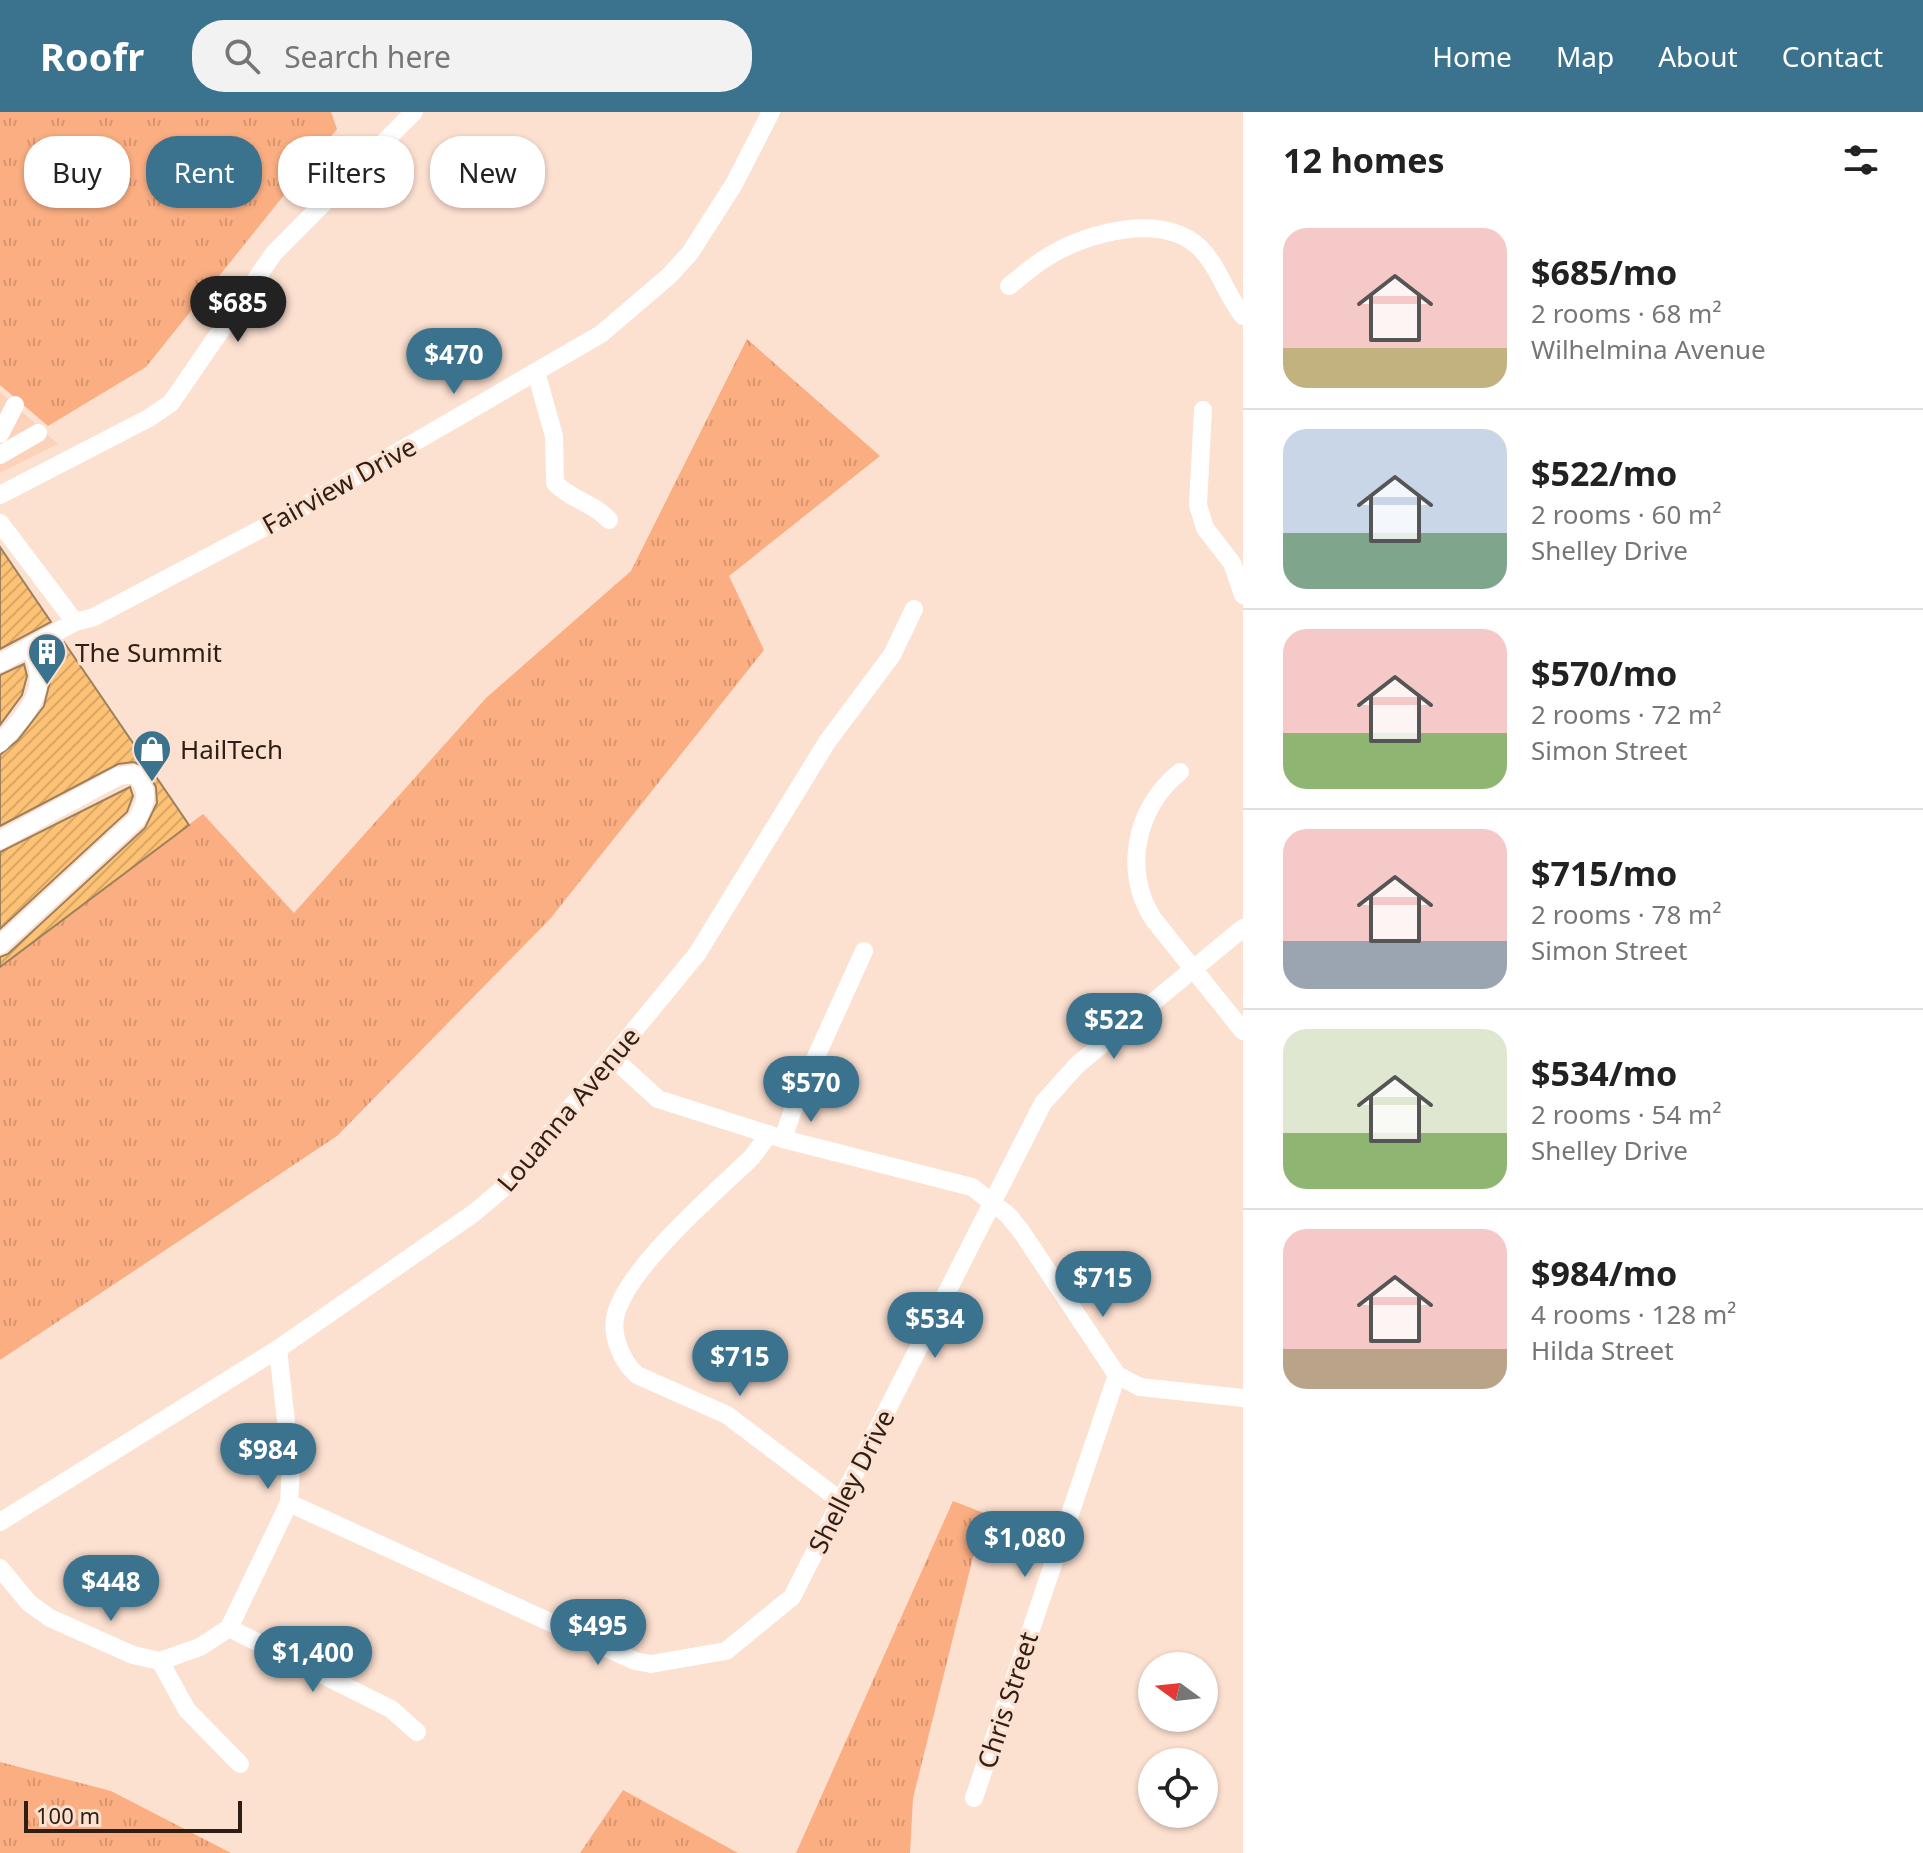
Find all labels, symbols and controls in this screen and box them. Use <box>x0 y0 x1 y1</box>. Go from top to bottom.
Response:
search box <box>192 20 752 92</box>
text: Roofr <box>40 30 144 82</box>
icon: search <box>220 34 264 78</box>
text: Search here <box>284 36 451 77</box>
text: Home <box>1432 37 1512 75</box>
text: Map <box>1556 37 1614 75</box>
text: About <box>1658 37 1738 75</box>
text: Contact <box>1782 37 1883 75</box>
chip: Buy <box>24 136 130 208</box>
chip: Rent <box>146 136 262 208</box>
chip: Filters <box>278 136 414 208</box>
chip: New <box>430 136 545 208</box>
text: 12 homes <box>1283 137 1445 183</box>
icon: filters <box>1839 138 1883 182</box>
text: $685/mo <box>1531 249 1677 295</box>
icon: home <box>1347 260 1443 356</box>
pin: $685 <box>191 276 285 344</box>
text: $685 <box>208 284 268 320</box>
text: 2 rooms · 68 m² <box>1531 295 1721 331</box>
pin: $470 <box>407 328 501 396</box>
text: Wilhelmina Avenue <box>1531 331 1766 367</box>
text: $470 <box>424 336 484 372</box>
street label: Fairview Drive <box>255 428 423 542</box>
text: $522/mo <box>1531 450 1677 496</box>
icon: home <box>1347 461 1443 557</box>
text: 2 rooms · 60 m² <box>1531 496 1721 532</box>
text: Shelley Drive <box>1531 532 1688 568</box>
building icon: The Summit <box>26 631 68 686</box>
place label: The Summit <box>75 634 222 670</box>
text: $570/mo <box>1531 650 1677 696</box>
icon: home <box>1347 661 1443 757</box>
text: 2 rooms · 72 m² <box>1531 696 1721 732</box>
shop icon: HailTech <box>131 728 173 783</box>
place label: HailTech <box>180 731 283 767</box>
text: Simon Street <box>1531 732 1687 768</box>
text: $715/mo <box>1531 850 1677 896</box>
icon: home <box>1347 861 1443 957</box>
text: 2 rooms · 78 m² <box>1531 896 1721 932</box>
text: Simon Street <box>1531 932 1687 968</box>
pin: $522 <box>1067 993 1161 1061</box>
text: $522 <box>1084 1001 1144 1037</box>
street label: Louanna Avenue <box>488 1019 648 1199</box>
text: $534/mo <box>1531 1050 1677 1096</box>
pin: $570 <box>764 1056 858 1124</box>
icon: home <box>1347 1061 1443 1157</box>
text: $570 <box>781 1064 841 1100</box>
text: 2 rooms · 54 m² <box>1531 1096 1721 1132</box>
text: Shelley Drive <box>1531 1132 1688 1168</box>
text: $984/mo <box>1531 1250 1677 1296</box>
pin: $715 <box>1056 1251 1150 1319</box>
text: $715 <box>1073 1259 1133 1295</box>
icon: home <box>1347 1261 1443 1357</box>
pin: $534 <box>888 1292 982 1360</box>
text: 4 rooms · 128 m² <box>1531 1296 1736 1332</box>
text: $534 <box>905 1300 965 1336</box>
pin: $715 <box>693 1330 787 1398</box>
text: Hilda Street <box>1531 1332 1674 1368</box>
text: $715 <box>710 1338 770 1374</box>
street label: Shelley Drive <box>799 1403 903 1559</box>
pin: $984 <box>221 1423 315 1491</box>
text: $984 <box>238 1431 298 1467</box>
pin: $1,080 <box>960 1511 1090 1579</box>
text: $1,080 <box>984 1519 1066 1555</box>
pin: $448 <box>64 1555 158 1623</box>
text: $448 <box>81 1563 141 1599</box>
pin: $495 <box>551 1599 645 1667</box>
text: $495 <box>568 1607 628 1643</box>
pin: $1,400 <box>248 1626 378 1694</box>
street label: Chris Street <box>968 1627 1046 1773</box>
text: $1,400 <box>272 1634 354 1670</box>
north arrow <box>1138 1652 1218 1732</box>
map controls <box>1138 1652 1218 1828</box>
button: locate <box>1138 1748 1218 1828</box>
scale bar <box>24 1797 242 1833</box>
text: 100 m <box>36 1800 100 1830</box>

